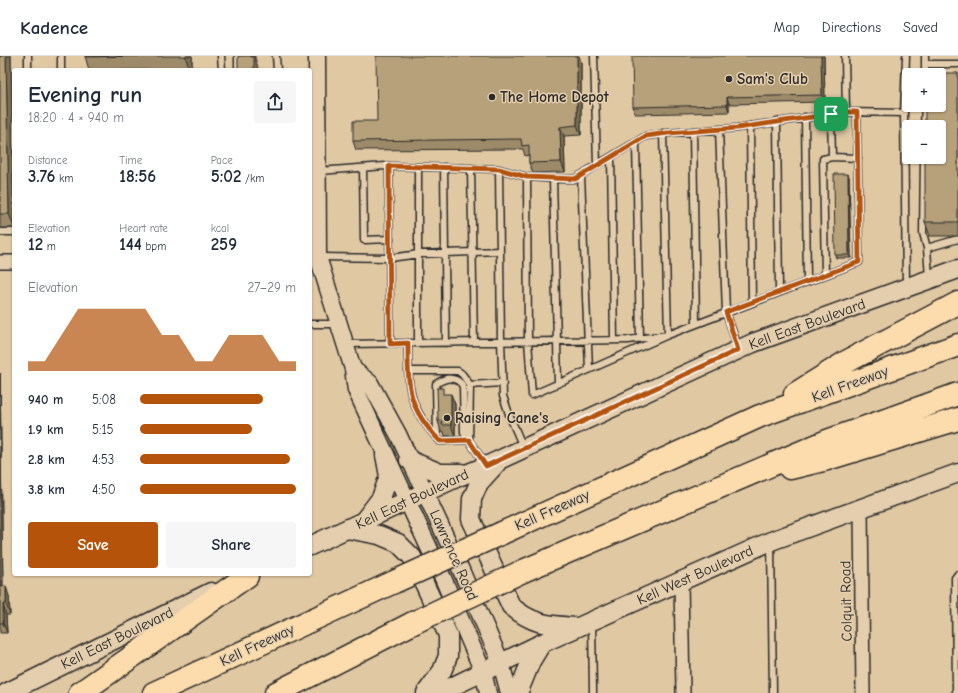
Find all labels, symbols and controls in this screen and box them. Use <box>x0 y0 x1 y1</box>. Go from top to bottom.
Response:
text: Kadence <box>20 17 88 39</box>
text: Map <box>773 19 800 36</box>
text: Directions <box>822 19 881 36</box>
text: Saved <box>903 19 938 36</box>
map controls <box>902 68 946 164</box>
button: + <box>902 68 946 112</box>
place label: Sam's Club <box>737 70 808 88</box>
marker: Sam's Club <box>724 74 734 84</box>
button: share <box>254 81 296 123</box>
text: Evening run <box>28 82 142 108</box>
place label: The Home Depot <box>500 88 610 106</box>
marker: The Home Depot <box>487 92 497 102</box>
pin <box>814 97 848 131</box>
icon: arrive <box>820 103 842 125</box>
text: 18:20 · 4 × 940 m <box>28 110 124 125</box>
button: − <box>902 120 946 164</box>
text: Distance <box>28 154 67 167</box>
text: Time <box>119 154 142 167</box>
text: Pace <box>211 154 233 167</box>
text: 3.76 <box>28 167 55 186</box>
text: 18:56 <box>119 167 156 186</box>
text: 5:02 <box>211 167 241 186</box>
text: km <box>55 172 73 185</box>
text: /km <box>241 172 264 185</box>
text: Elevation <box>28 222 70 235</box>
text: Heart rate <box>119 222 168 235</box>
text: kcal <box>211 222 229 235</box>
text: 12 <box>28 235 43 254</box>
text: 144 <box>119 235 142 254</box>
text: 259 <box>211 235 237 254</box>
text: m <box>43 240 56 253</box>
text: bpm <box>142 240 166 253</box>
text: Elevation <box>28 280 78 295</box>
text: 27–29 m <box>248 280 296 295</box>
street label: Kell East Boulevard <box>746 295 868 353</box>
street label: Kell Freeway <box>809 362 891 406</box>
text: 940 m <box>28 392 63 407</box>
text: 5:08 <box>92 392 116 407</box>
place label: Raising Cane's <box>455 409 548 427</box>
marker: Raising Cane's <box>442 413 452 423</box>
text: 1.9 km <box>28 422 64 437</box>
text: 5:15 <box>92 422 114 437</box>
text: 2.8 km <box>28 452 65 467</box>
text: 4:53 <box>92 452 114 467</box>
street label: Kell East Boulevard <box>353 465 471 533</box>
text: 3.8 km <box>28 482 65 497</box>
text: 4:50 <box>92 482 116 497</box>
street label: Kell Freeway <box>512 485 592 534</box>
street label: Lawrence Road <box>426 507 482 603</box>
button: Save <box>28 522 158 568</box>
button: Share <box>166 522 296 568</box>
street label: Kell West Boulevard <box>634 541 756 609</box>
street label: Colquit Road <box>836 560 856 642</box>
street label: Kell East Boulevard <box>58 603 176 673</box>
street label: Kell Freeway <box>217 620 297 670</box>

